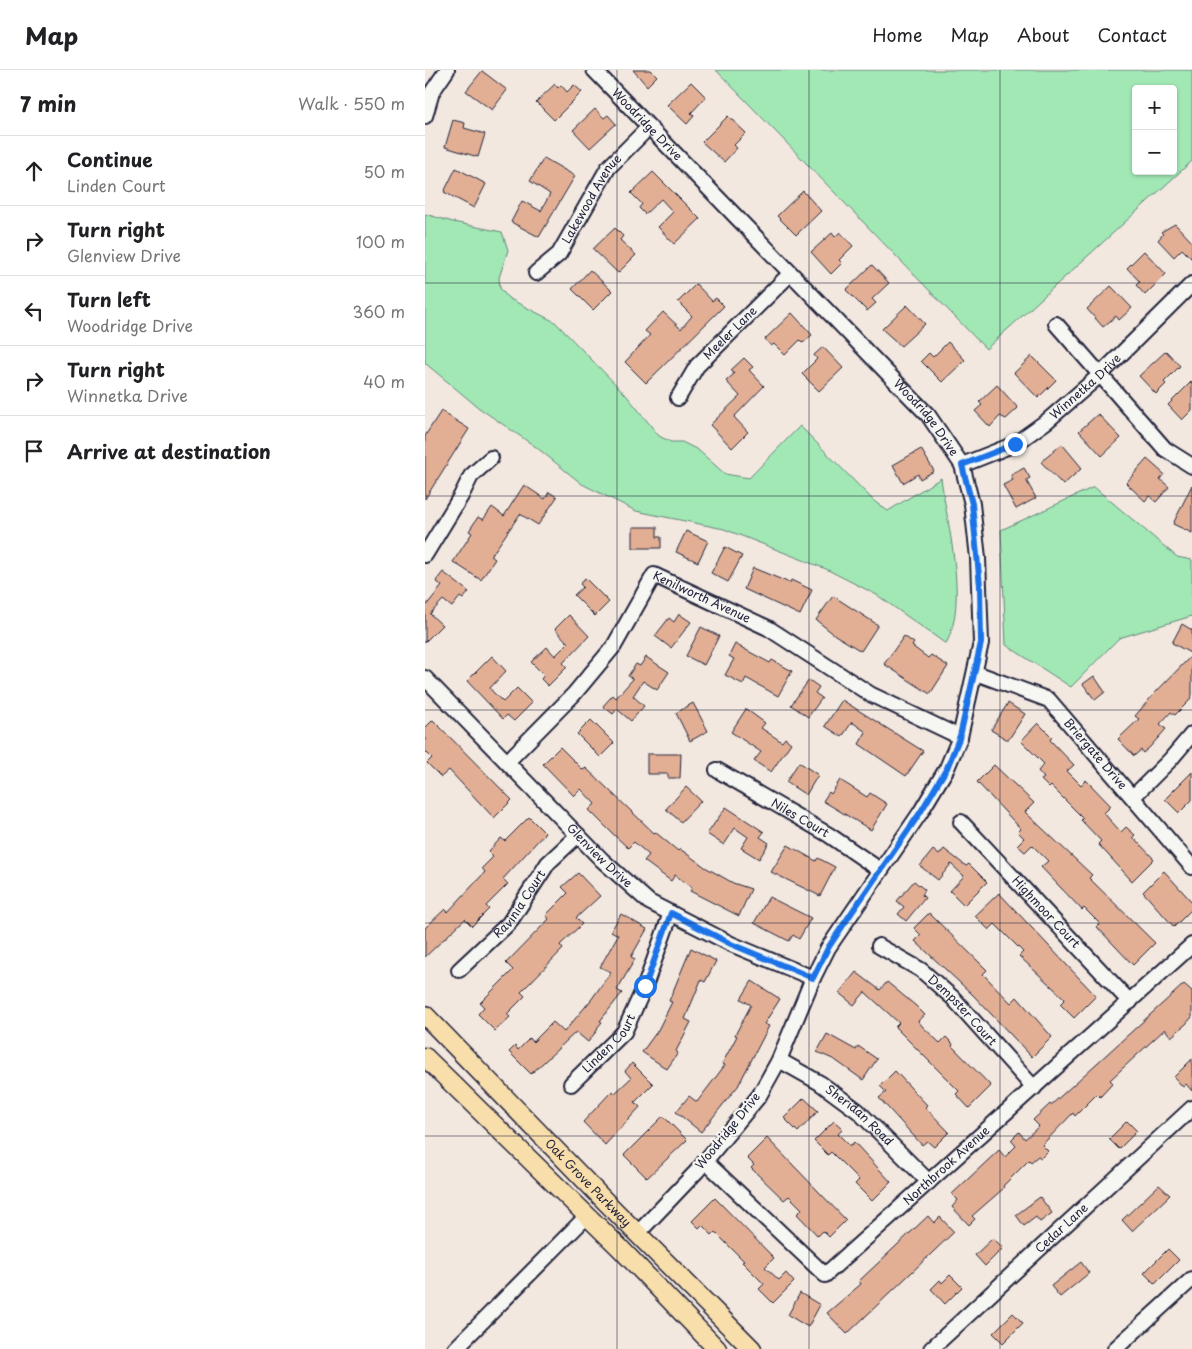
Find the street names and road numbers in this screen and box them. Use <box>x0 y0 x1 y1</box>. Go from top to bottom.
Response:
street label: Woodridge Drive <box>608 84 687 164</box>
street label: Lakewood Avenue <box>557 149 625 246</box>
street label: Meeler Lane <box>699 301 761 363</box>
street label: Winnetka Drive <box>1045 349 1125 423</box>
street label: Woodridge Drive <box>890 375 963 459</box>
street label: Kenilworth Avenue <box>650 566 754 627</box>
street label: Briergate Drive <box>1060 714 1132 793</box>
street label: Niles Court <box>768 793 833 841</box>
street label: Glenview Drive <box>563 819 637 891</box>
street label: Ravinia Court <box>488 866 549 942</box>
street label: Highmoor Court <box>1008 872 1085 952</box>
street label: Dempster Court <box>924 970 1002 1049</box>
street label: Linden Court <box>578 1011 639 1076</box>
street label: Sheridan Road <box>822 1080 898 1149</box>
street label: Woodridge Drive <box>690 1088 764 1173</box>
street label: Northbrook Avenue <box>899 1121 993 1209</box>
street label: Oak Grove Parkway <box>541 1134 636 1230</box>
street label: Cedar Lane <box>1031 1198 1092 1257</box>

